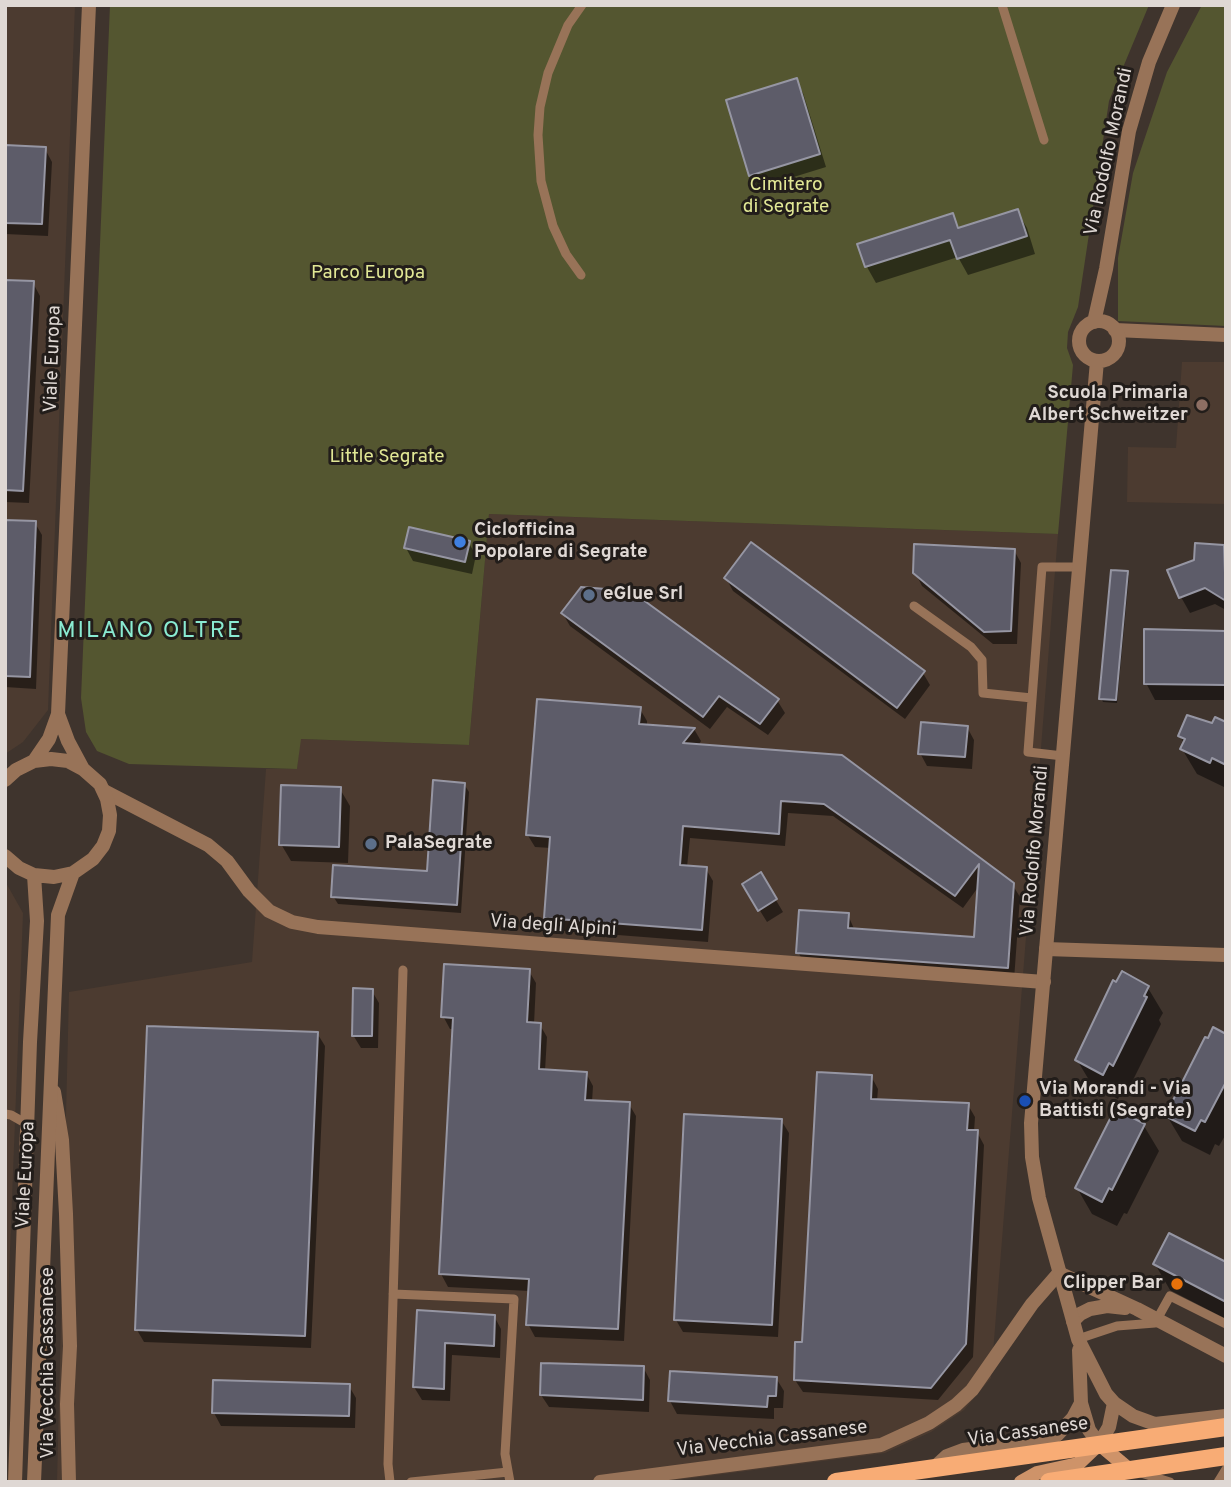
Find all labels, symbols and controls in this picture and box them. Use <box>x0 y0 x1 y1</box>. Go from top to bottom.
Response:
street label: Via Rodolfo Morandi <box>1081 66 1139 238</box>
park label: Cimitero di Segrate <box>743 175 829 219</box>
park label: Parco Europa <box>311 263 425 285</box>
street label: Viale Europa <box>41 305 67 413</box>
place label: Scuola Primaria Albert Schweitzer <box>1028 383 1188 427</box>
marker: Scuola Primaria Albert Schweitzer <box>1194 397 1210 413</box>
park label: Little Segrate <box>329 447 445 469</box>
place label: Ciclofficina Popolare di Segrate <box>474 520 648 564</box>
marker: Ciclofficina Popolare di Segrate <box>452 534 468 550</box>
place label: eGlue Srl <box>603 584 683 606</box>
marker: eGlue Srl <box>581 587 597 603</box>
district label: MILANO OLTRE <box>59 618 241 646</box>
street label: Via Rodolfo Morandi <box>1017 765 1055 937</box>
place label: PalaSegrate <box>385 833 493 855</box>
marker: PalaSegrate <box>363 836 379 852</box>
street label: Via degli Alpini <box>489 911 617 943</box>
place label: Via Morandi - Via Battisti (Segrate) <box>1039 1079 1192 1123</box>
marker: Via Morandi - Via Battisti (Segrate) <box>1017 1093 1033 1109</box>
street label: Viale Europa <box>13 1121 41 1229</box>
street label: Via Vecchia Cassanese <box>38 1267 60 1459</box>
place label: Clipper Bar <box>1063 1273 1163 1295</box>
marker: Clipper Bar <box>1169 1276 1185 1292</box>
street label: Via Cassanese <box>966 1413 1090 1453</box>
street label: Via Vecchia Cassanese <box>675 1417 869 1463</box>

